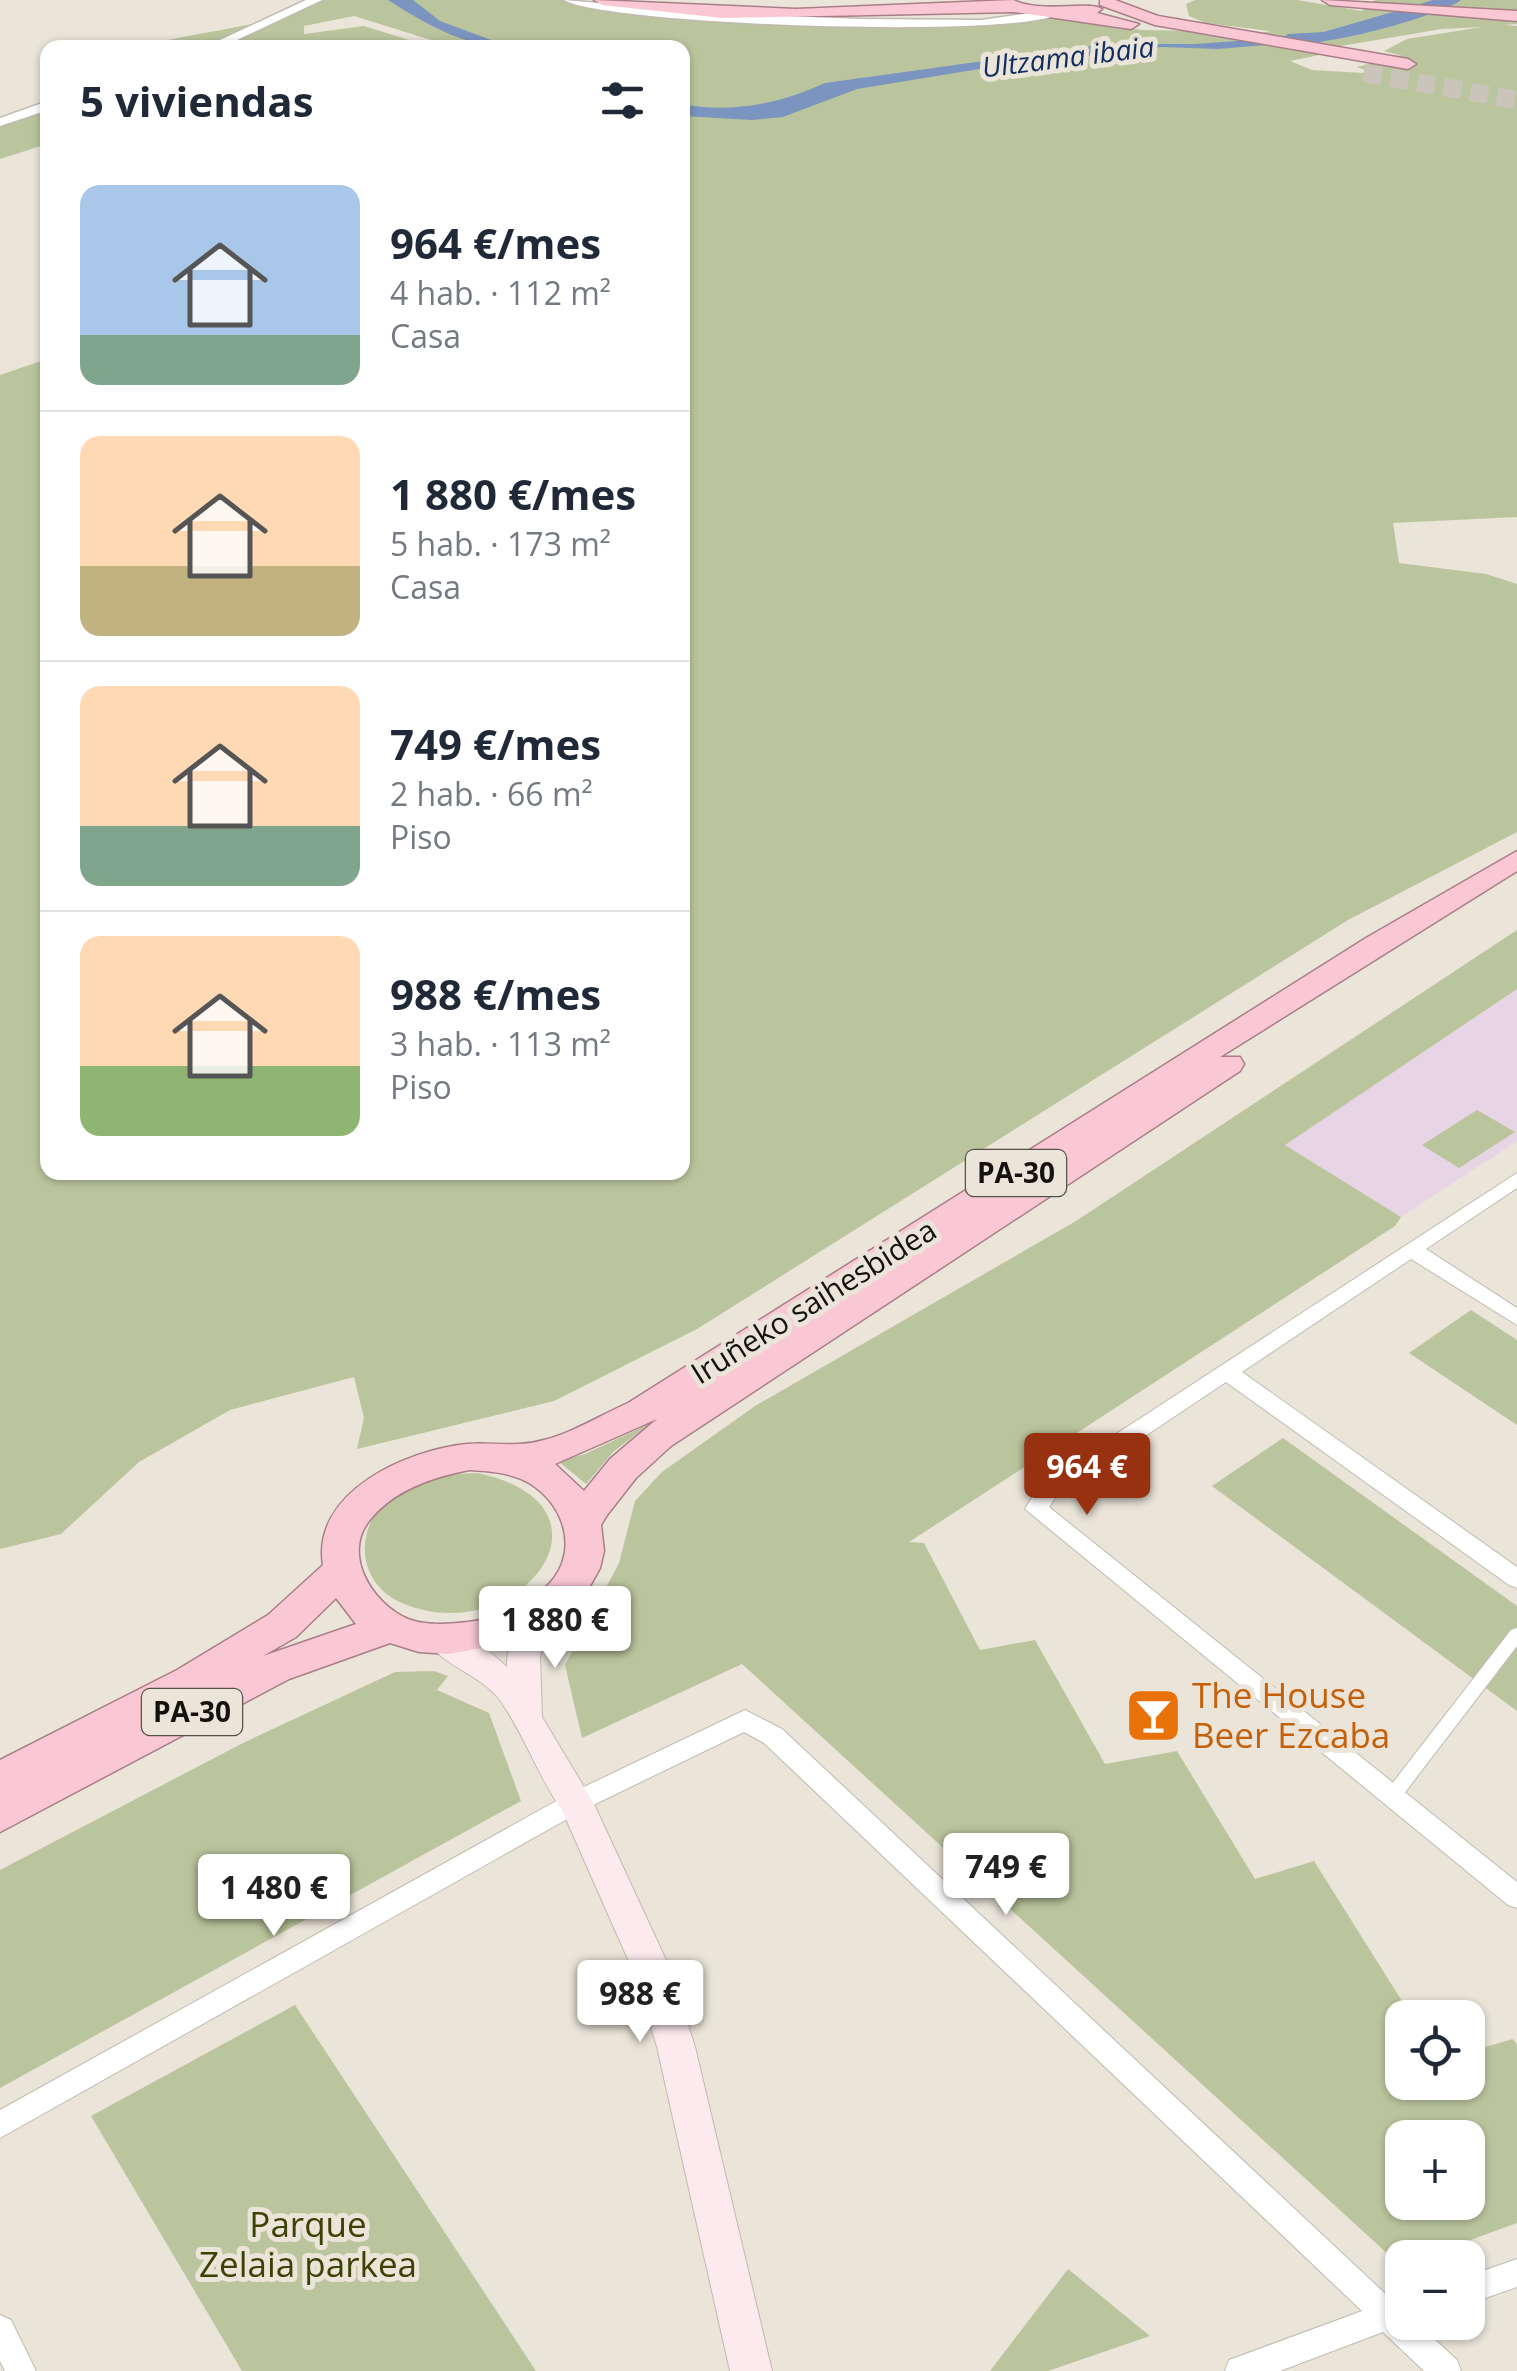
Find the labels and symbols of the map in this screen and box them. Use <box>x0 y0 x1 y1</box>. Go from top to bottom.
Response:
water label: Ultzama ibaia <box>980 27 1156 85</box>
road number: PA-30 <box>966 1150 1066 1196</box>
street label: Iruñeko saihesbidea <box>683 1209 944 1393</box>
pin: 964 € <box>1017 1433 1157 1518</box>
pin: 1 880 € <box>463 1586 647 1671</box>
place label: The House Beer Ezcaba <box>1192 1671 1390 1758</box>
bar icon: The House Beer Ezcaba <box>1123 1686 1183 1746</box>
road number: PA-30 <box>142 1689 242 1735</box>
pin: 749 € <box>936 1833 1076 1918</box>
pin: 1 480 € <box>182 1854 366 1939</box>
pin: 988 € <box>570 1960 710 2045</box>
park label: Parque Zelaia parkea <box>199 2200 417 2287</box>

